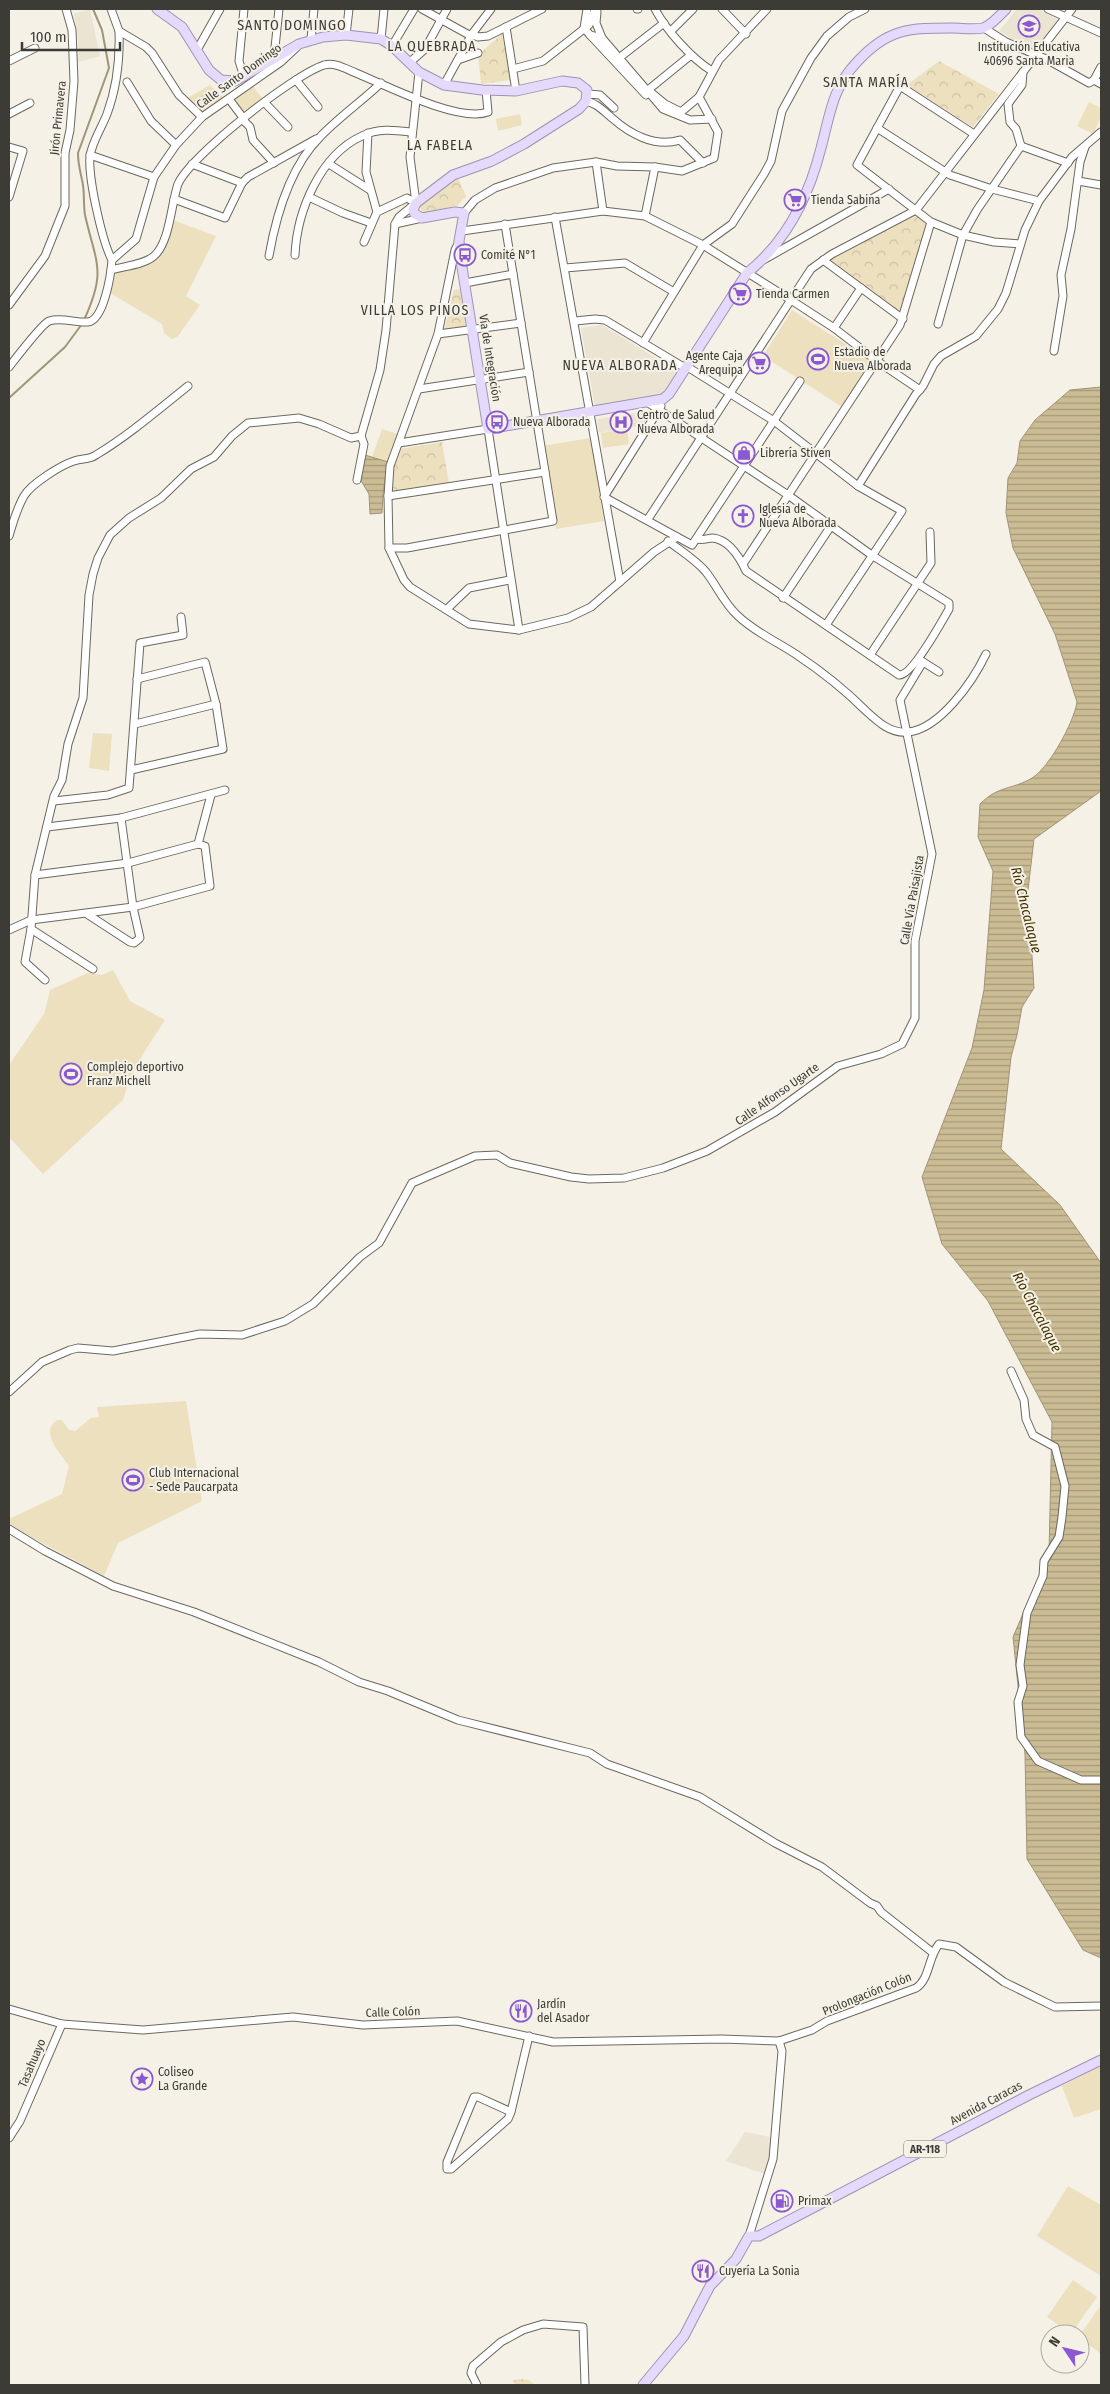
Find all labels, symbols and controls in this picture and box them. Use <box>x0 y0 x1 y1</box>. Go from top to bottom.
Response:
school or university icon: Institución Educativa 40696 Santa Maria <box>1017 14 1041 38</box>
district label: SANTO DOMINGO <box>237 17 347 34</box>
scale bar <box>22 20 120 52</box>
text: 100 m <box>30 28 67 46</box>
district label: LA QUEBRADA <box>387 38 477 55</box>
place label: Institución Educativa 40696 Santa Maria <box>978 40 1080 68</box>
street label: Calle Santo Domingo <box>194 41 284 111</box>
district label: SANTA MARÍA <box>823 73 909 91</box>
street label: Jirón Primavera <box>47 80 69 156</box>
district label: LA FABELA <box>407 137 473 154</box>
supermarket icon: Tienda Sabina <box>783 188 807 212</box>
place label: Tienda Sabina <box>811 193 881 207</box>
bus stop icon: Comité N°1 <box>453 243 477 267</box>
place label: Comité N°1 <box>481 248 536 262</box>
supermarket icon: Tienda Carmen <box>728 282 752 306</box>
place label: Tienda Carmen <box>756 287 830 301</box>
district label: VILLA LOS PINOS <box>361 302 469 319</box>
street label: Vía de Integración <box>476 313 504 403</box>
place label: Estadio de Nueva Alborada <box>834 345 912 373</box>
sports icon: Estadio de Nueva Alborada <box>806 347 830 371</box>
place label: Agente Caja Arequipa <box>686 349 743 377</box>
supermarket icon: Agente Caja Arequipa <box>747 351 771 375</box>
district label: NUEVA ALBORADA <box>562 357 678 374</box>
place label: Centro de Salud Nueva Alborada <box>637 408 715 436</box>
bus stop icon: Nueva Alborada <box>485 410 509 434</box>
hospital icon: Centro de Salud Nueva Alborada <box>609 410 633 434</box>
place label: Nueva Alborada <box>513 415 591 429</box>
shop icon: Librería Stiven <box>732 441 756 465</box>
place label: Librería Stiven <box>760 446 831 460</box>
place label: Iglesia de Nueva Alborada <box>759 502 837 530</box>
church icon: Iglesia de Nueva Alborada <box>731 504 755 528</box>
street label: Calle Vía Paisajista <box>897 854 927 946</box>
water label: Río Chacalaque <box>1007 865 1045 955</box>
place label: Complejo deportivo Franz Michell <box>87 1060 184 1088</box>
street label: Calle Alfonso Ugarte <box>732 1060 822 1128</box>
sports icon: Complejo deportivo Franz Michell <box>59 1062 83 1086</box>
water label: Río Chacalaque <box>1009 1269 1065 1355</box>
place label: Club Internacional - Sede Paucarpata <box>149 1466 239 1494</box>
sports icon: Club Internacional - Sede Paucarpata <box>121 1468 145 1492</box>
street label: Prolongación Colón <box>820 1970 914 2018</box>
place label: Jardín del Asador <box>537 1997 590 2025</box>
restaurant icon: Jardín del Asador <box>509 1999 533 2023</box>
street label: Calle Colón <box>365 2004 421 2020</box>
street label: Tasahuayo <box>15 2037 49 2089</box>
place label: Coliseo La Grande <box>158 2065 207 2093</box>
place icon: Coliseo La Grande <box>130 2067 154 2091</box>
street label: Avenida Caracas <box>948 2078 1024 2128</box>
road number: AR-118 <box>904 2140 946 2158</box>
fuel station icon: Primax <box>770 2189 794 2213</box>
place label: Primax <box>798 2194 832 2208</box>
restaurant icon: Cuyería La Sonia <box>691 2259 715 2283</box>
place label: Cuyería La Sonia <box>719 2264 800 2278</box>
north arrow <box>1040 2324 1090 2374</box>
text: N <box>1045 2334 1064 2350</box>

